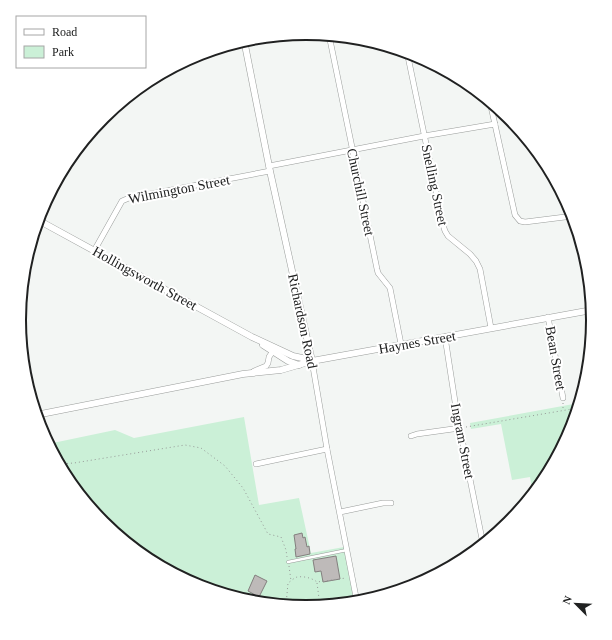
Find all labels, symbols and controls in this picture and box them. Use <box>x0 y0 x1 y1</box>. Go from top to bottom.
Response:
legend <box>16 16 146 68</box>
text: Road <box>52 25 77 39</box>
text: Park <box>52 45 74 59</box>
street label: Snelling Street <box>419 143 450 227</box>
street label: Churchill Street <box>344 147 377 237</box>
street label: Wilmington Street <box>127 172 231 207</box>
street label: Hollingsworth Street <box>90 244 200 313</box>
street label: Richardson Road <box>285 272 320 370</box>
street label: Bean Street <box>542 325 569 391</box>
street label: Haynes Street <box>377 328 457 357</box>
street label: Ingram Street <box>448 402 477 480</box>
north arrow <box>556 584 596 624</box>
text: N <box>560 594 574 606</box>

